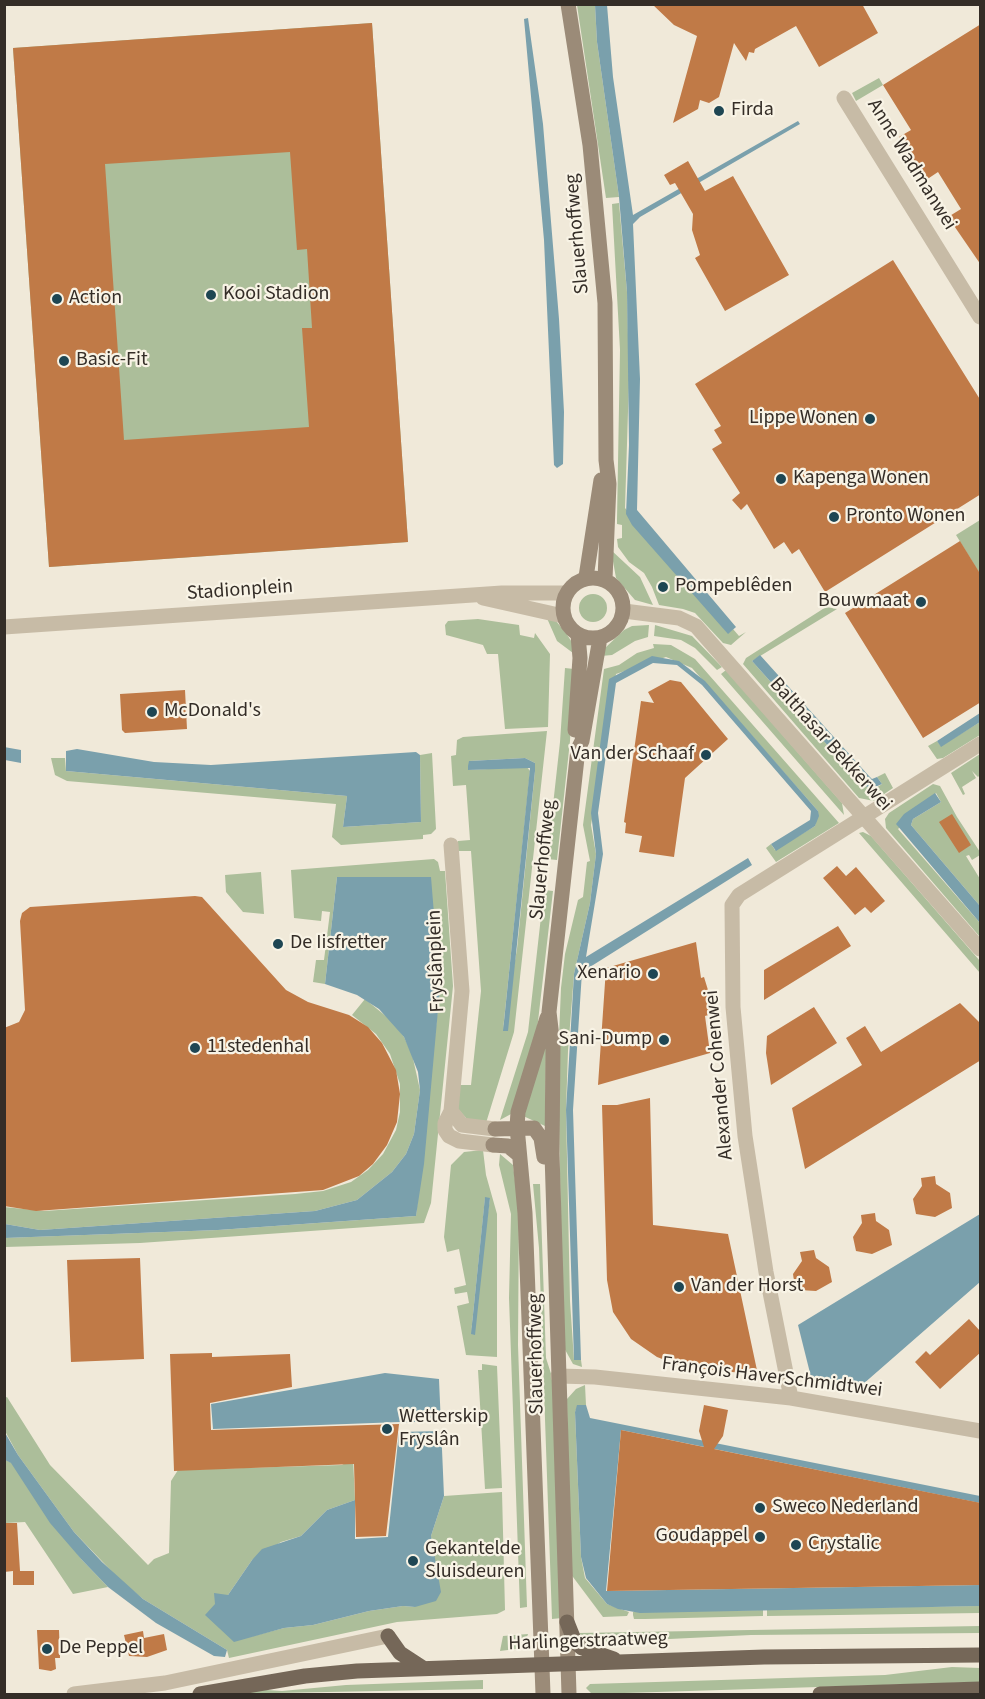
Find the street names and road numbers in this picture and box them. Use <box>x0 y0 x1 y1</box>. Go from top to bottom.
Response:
street label: Anne Wadmanwei <box>861 95 961 235</box>
street label: Slauerhoffweg <box>561 173 595 295</box>
street label: Stadionplein <box>186 575 294 607</box>
street label: Balthasar Bekkerwei <box>764 673 896 817</box>
street label: Slauerhoffweg <box>526 799 562 921</box>
street label: Fryslânplein <box>423 909 451 1013</box>
street label: Alexander Cohenwei <box>701 989 739 1161</box>
street label: Slauerhoffweg <box>524 1293 550 1415</box>
street label: François HaverSchmidtwei <box>660 1353 884 1403</box>
street label: Harlingerstraatweg <box>508 1627 668 1657</box>

